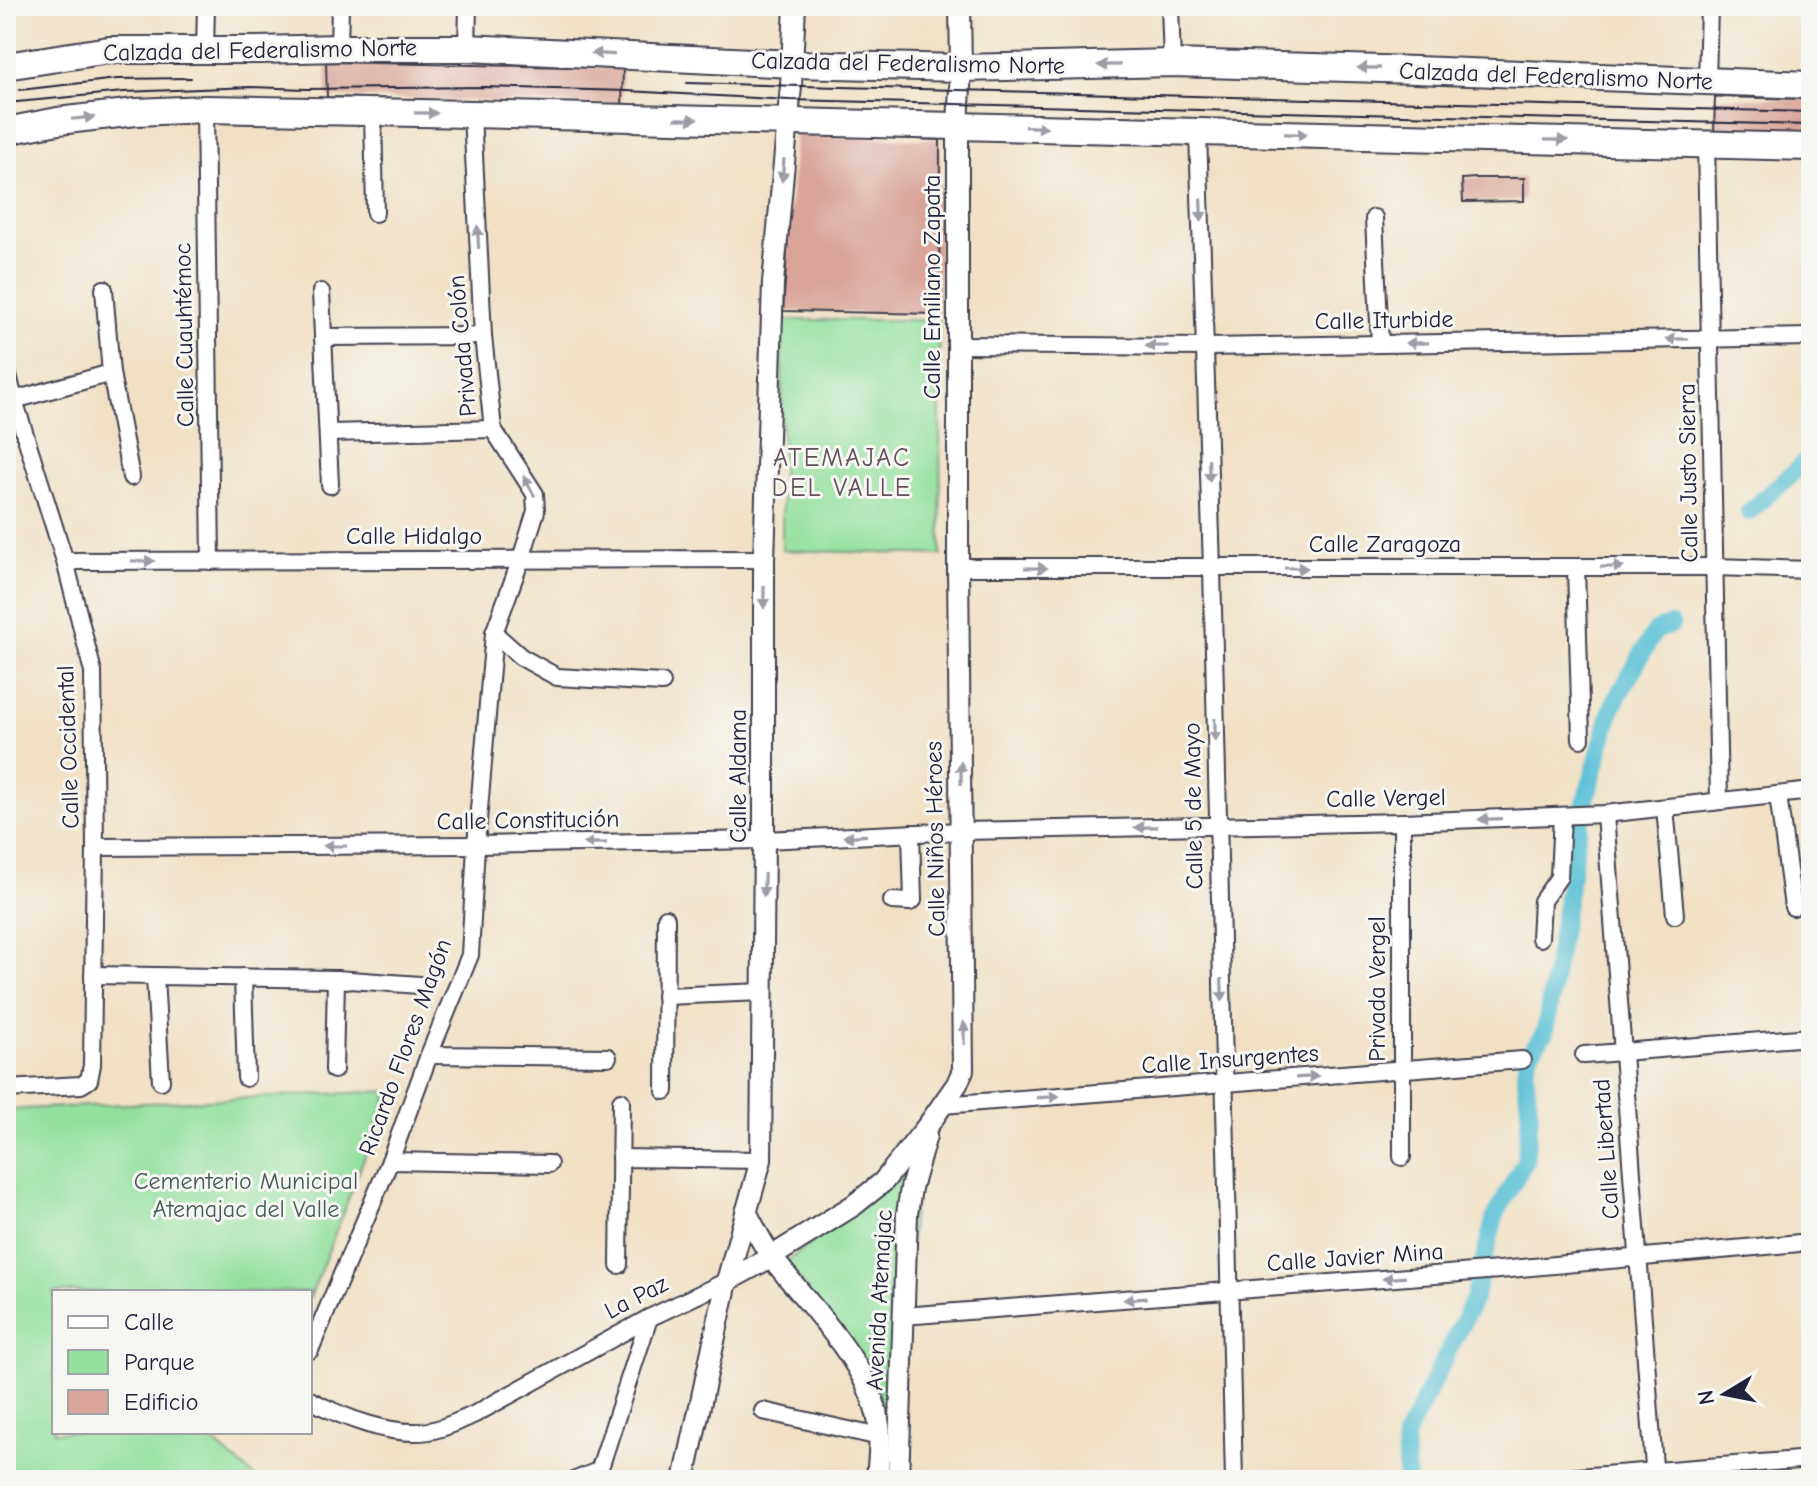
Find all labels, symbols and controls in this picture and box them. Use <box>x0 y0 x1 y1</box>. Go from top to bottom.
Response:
street label: Calzada del Federalismo Norte <box>103 33 417 67</box>
street label: Calzada del Federalismo Norte <box>751 46 1065 80</box>
one-way arrow <box>590 47 615 60</box>
street label: Calzada del Federalismo Norte <box>1399 57 1713 95</box>
one-way arrow <box>1096 58 1121 71</box>
one-way arrow <box>1356 62 1381 75</box>
one-way arrow <box>414 106 439 119</box>
one-way arrow <box>71 112 96 125</box>
one-way arrow <box>674 112 699 125</box>
one-way arrow <box>1024 121 1049 134</box>
one-way arrow <box>1284 128 1309 140</box>
one-way arrow <box>1544 134 1569 146</box>
one-way arrow <box>776 157 789 182</box>
street label: Calle Emiliano Zapata <box>918 175 946 399</box>
one-way arrow <box>1194 198 1207 223</box>
one-way arrow <box>472 224 485 249</box>
street label: Calle Cuauhtémoc <box>168 243 200 427</box>
street label: Privada Colón <box>442 274 482 418</box>
street label: Calle Iturbide <box>1314 305 1454 335</box>
one-way arrow <box>1664 333 1689 346</box>
one-way arrow <box>1404 337 1429 350</box>
one-way arrow <box>1144 340 1169 352</box>
street label: Calle Justo Sierra <box>1672 383 1704 563</box>
district label: ATEMAJAC DEL VALLE <box>772 443 912 503</box>
one-way arrow <box>1202 458 1215 483</box>
one-way arrow <box>522 475 536 497</box>
street label: Calle Hidalgo <box>346 522 482 550</box>
street label: Calle Zaragoza <box>1309 530 1461 558</box>
one-way arrow <box>131 555 156 567</box>
one-way arrow <box>1024 561 1049 574</box>
one-way arrow <box>1600 561 1625 573</box>
one-way arrow <box>1284 562 1309 574</box>
one-way arrow <box>758 585 770 610</box>
street label: Calle Occidental <box>51 665 85 829</box>
street label: Calle Aldama <box>724 709 752 843</box>
one-way arrow <box>1209 718 1222 743</box>
street label: Calle 5 de Mayo <box>1178 722 1208 890</box>
street label: Calle Niños Héroes <box>919 741 951 937</box>
one-way arrow <box>954 760 967 785</box>
street label: Calle Vergel <box>1326 783 1446 813</box>
street label: Calle Constitución <box>436 804 620 836</box>
one-way arrow <box>1477 812 1502 825</box>
one-way arrow <box>1133 820 1158 833</box>
one-way arrow <box>842 829 867 842</box>
one-way arrow <box>582 836 607 849</box>
one-way arrow <box>322 839 347 852</box>
one-way arrow <box>758 873 770 898</box>
street label: Privada Vergel <box>1363 916 1391 1062</box>
street label: Ricardo Flores Magón <box>353 935 457 1159</box>
one-way arrow <box>1215 978 1228 1003</box>
one-way arrow <box>958 1020 970 1045</box>
street label: Calle Insurgentes <box>1140 1039 1320 1079</box>
one-way arrow <box>1295 1070 1320 1083</box>
street label: Calle Libertad <box>1587 1078 1625 1220</box>
one-way arrow <box>1036 1090 1061 1103</box>
park label: Cementerio Municipal Atemajac del Valle <box>134 1167 358 1223</box>
street label: Avenida Atemajac <box>860 1209 898 1391</box>
street label: Calle Javier Mina <box>1266 1237 1444 1277</box>
street label: La Paz <box>600 1269 673 1325</box>
one-way arrow <box>1381 1272 1406 1285</box>
legend <box>52 1290 312 1434</box>
one-way arrow <box>1122 1292 1147 1305</box>
text: Calle <box>124 1308 174 1336</box>
text: Parque <box>124 1348 195 1376</box>
north arrow <box>1685 1354 1765 1434</box>
text: Edificio <box>124 1388 199 1416</box>
text: N <box>1692 1388 1720 1407</box>

